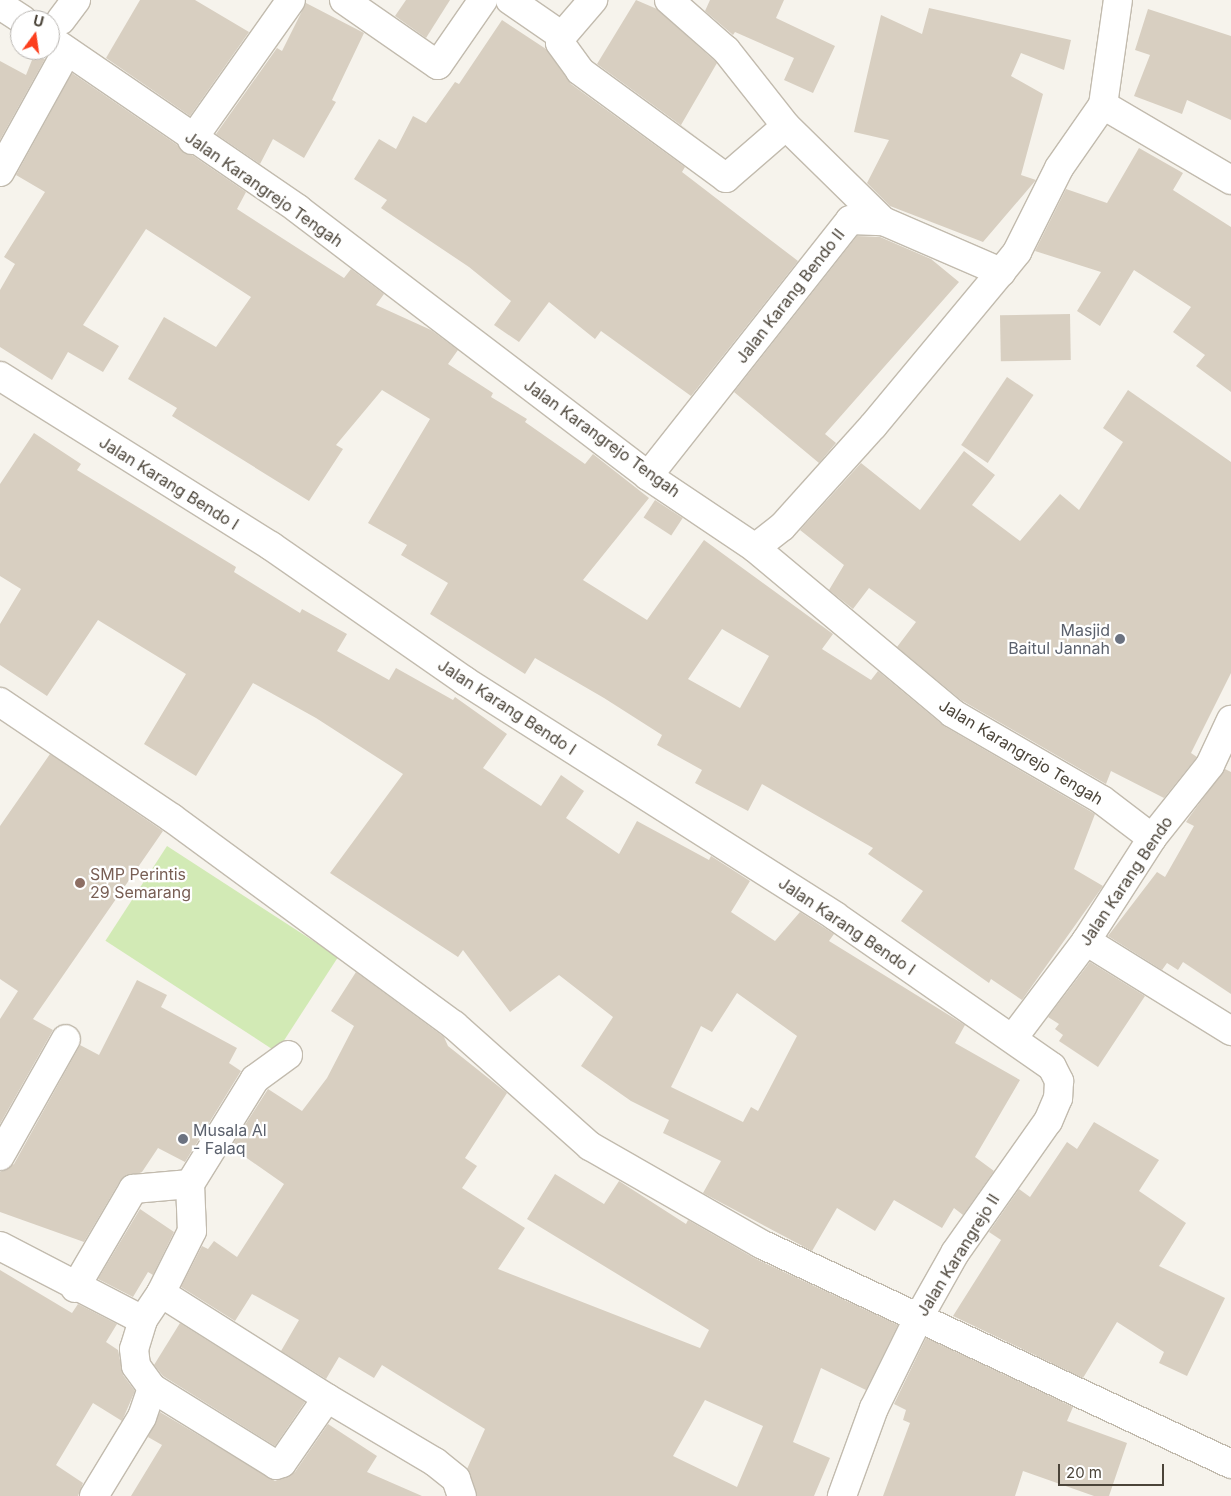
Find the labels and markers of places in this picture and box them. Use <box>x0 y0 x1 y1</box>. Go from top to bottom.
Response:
place label: Masjid Baitul Jannah <box>1008 620 1110 658</box>
marker: Masjid Baitul Jannah <box>1114 633 1126 645</box>
place label: SMP Perintis 29 Semarang <box>90 864 191 902</box>
marker: SMP Perintis 29 Semarang <box>74 877 86 889</box>
place label: Musala Al - Falaq <box>193 1120 267 1158</box>
marker: Musala Al - Falaq <box>177 1133 189 1145</box>

